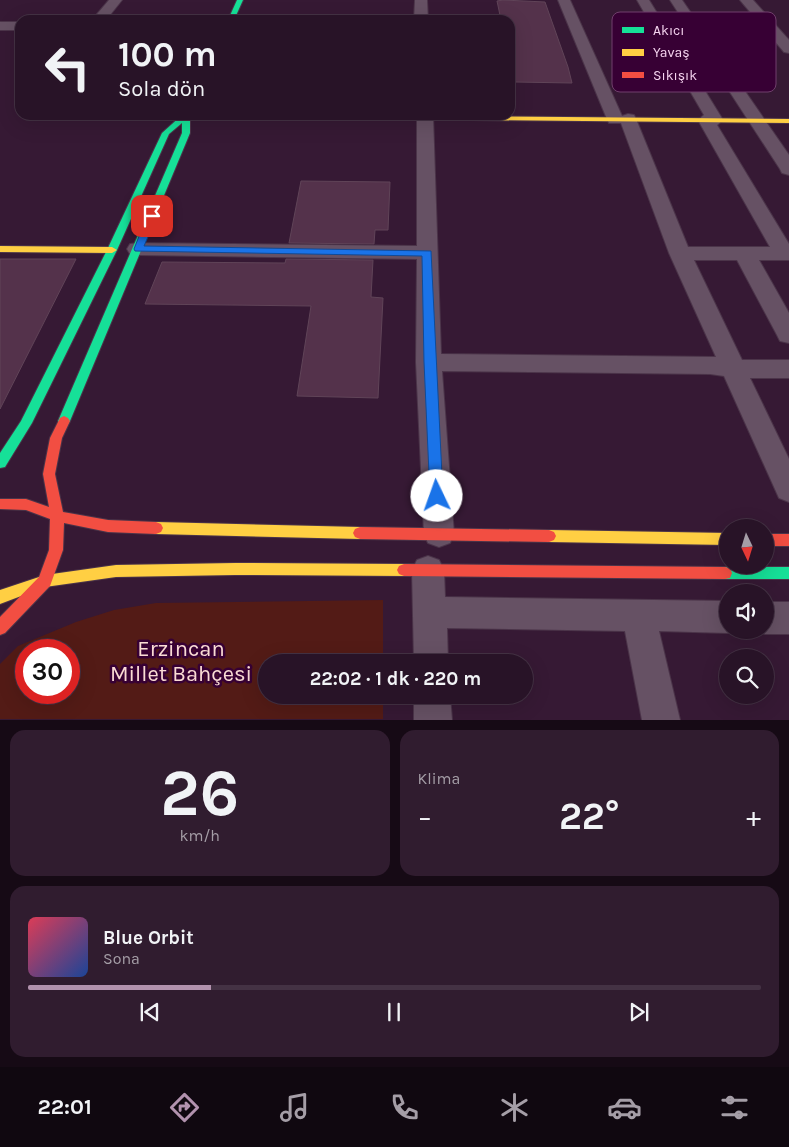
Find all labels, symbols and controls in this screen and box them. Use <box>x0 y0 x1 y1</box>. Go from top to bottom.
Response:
legend <box>612 12 776 92</box>
text: Akıcı <box>653 22 685 39</box>
text: 100 m <box>118 34 217 75</box>
icon: left <box>35 35 100 100</box>
text: Yavaş <box>653 44 690 61</box>
text: Sıkışık <box>653 67 697 84</box>
text: Sola dön <box>118 76 205 102</box>
pin <box>131 195 173 237</box>
icon: arrive <box>138 202 166 230</box>
position arrow <box>410 469 462 521</box>
north arrow <box>719 519 774 574</box>
map controls <box>719 519 774 704</box>
button: sound <box>719 584 774 639</box>
park label: Erzincan Millet Bahçesi <box>110 636 252 687</box>
speed limit sign: 30 <box>15 639 80 704</box>
button: search <box>719 649 774 704</box>
text: 22:02 · 1 dk · 220 m <box>310 668 481 690</box>
text: 26 <box>160 755 239 831</box>
text: Klima <box>418 769 460 788</box>
text: 22° <box>559 794 620 839</box>
text: − <box>418 800 432 833</box>
text: + <box>746 800 761 833</box>
text: km/h <box>179 826 220 845</box>
text: Blue Orbit <box>103 927 194 949</box>
text: Sona <box>103 949 140 968</box>
icon: previous <box>136 998 164 1026</box>
icon: pause <box>380 998 408 1026</box>
icon: next <box>625 998 653 1026</box>
icon: directions <box>167 1090 202 1125</box>
icon: music <box>277 1090 312 1125</box>
icon: phone <box>387 1090 422 1125</box>
icon: climate <box>497 1090 532 1125</box>
icon: car <box>607 1090 642 1125</box>
icon: filters <box>717 1090 752 1125</box>
text: 22:01 <box>37 1094 92 1120</box>

